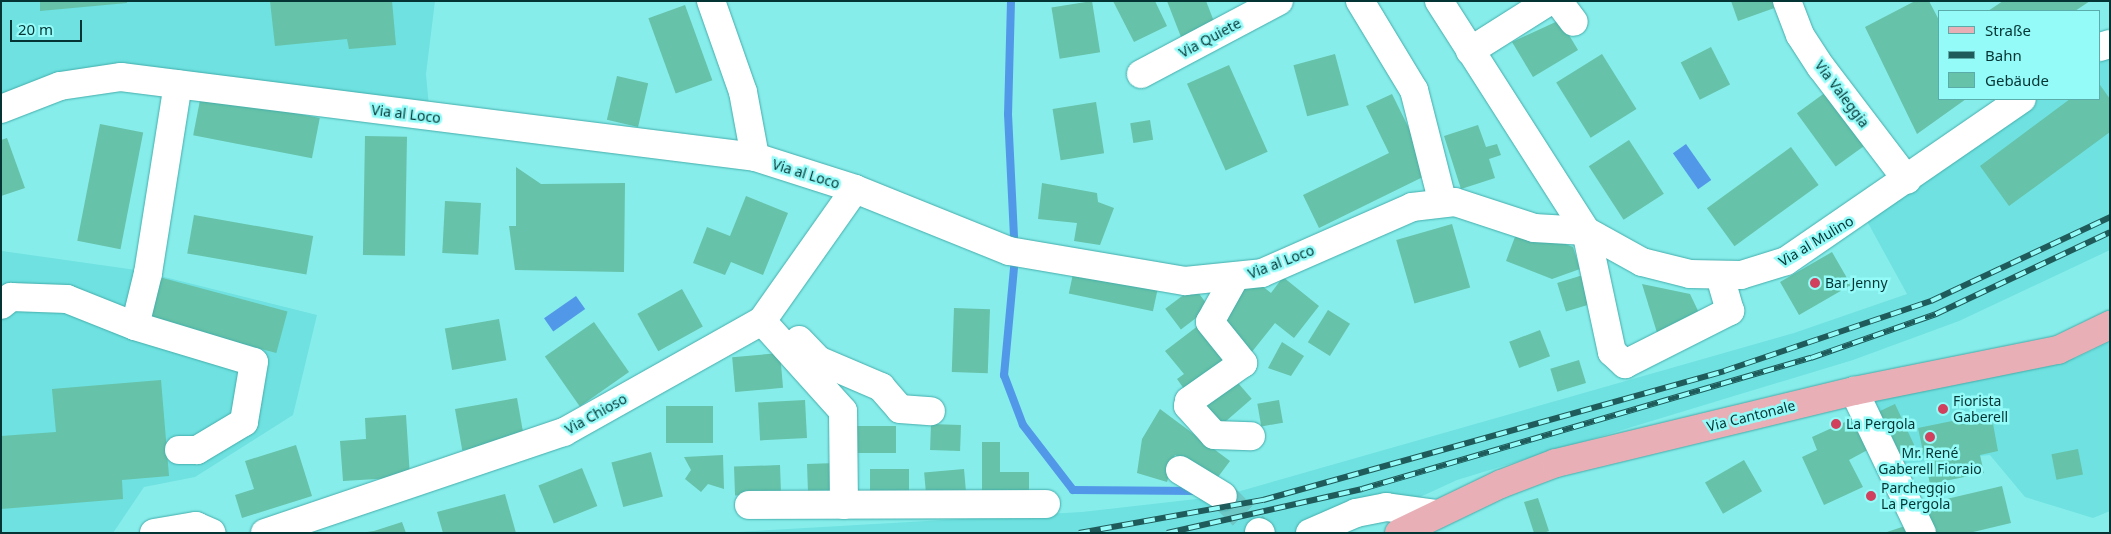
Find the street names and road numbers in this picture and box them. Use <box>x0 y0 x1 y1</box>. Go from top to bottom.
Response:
street label: Via Quiete <box>1176 15 1244 61</box>
street label: Via Valeggia <box>1811 57 1873 131</box>
street label: Via al Loco <box>370 101 442 127</box>
street label: Via al Loco <box>770 156 842 192</box>
street label: Via al Mulino <box>1776 212 1856 270</box>
street label: Via al Loco <box>1245 242 1317 282</box>
street label: Via Chioso <box>562 390 630 438</box>
street label: Via Cantonale <box>1705 397 1797 435</box>

